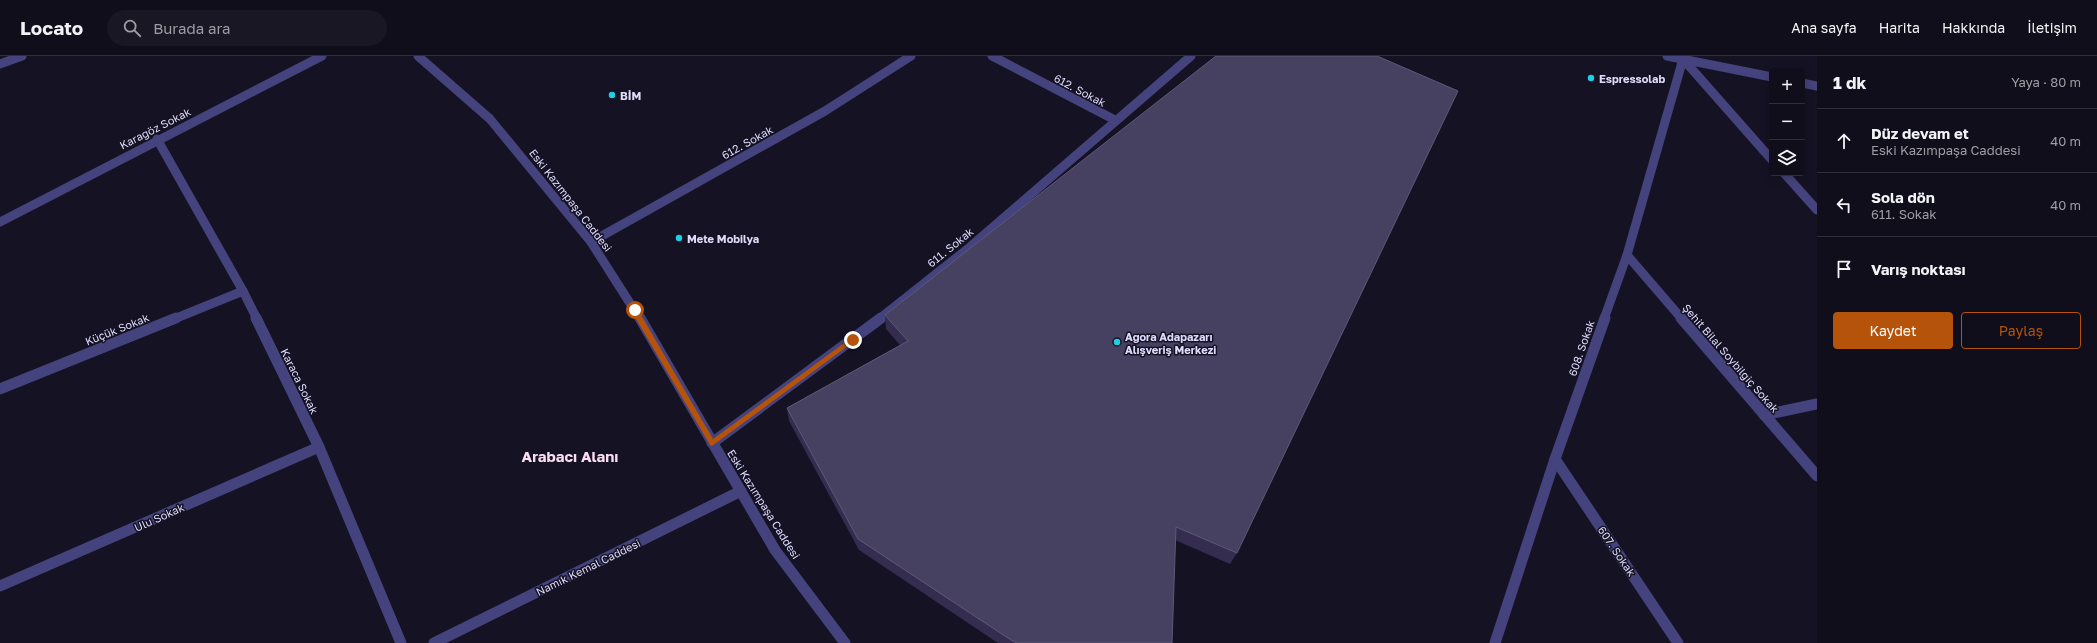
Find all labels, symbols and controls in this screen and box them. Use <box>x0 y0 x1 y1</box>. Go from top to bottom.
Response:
search box <box>107 10 387 46</box>
text: Locato <box>20 16 83 39</box>
icon: search <box>121 17 143 39</box>
text: Burada ara <box>153 19 231 37</box>
text: Ana sayfa <box>1791 19 1857 36</box>
text: Harita <box>1879 19 1920 36</box>
text: Hakkında <box>1942 19 2005 36</box>
text: İletişim <box>2027 19 2077 36</box>
map controls <box>1769 68 1805 176</box>
button: + <box>1769 68 1805 104</box>
street label: 612. Sokak <box>1052 71 1108 109</box>
place label: Espressolab <box>1599 72 1665 85</box>
text: 1 dk <box>1833 72 1866 93</box>
marker: Espressolab <box>1586 73 1596 83</box>
text: Yaya · 80 m <box>2011 74 2081 90</box>
place label: BİM <box>620 89 641 102</box>
marker: BİM <box>607 90 617 100</box>
button: − <box>1769 104 1805 140</box>
street label: Karagöz Sokak <box>117 105 193 151</box>
street label: 612. Sokak <box>719 123 775 161</box>
text: Düz devam et <box>1871 124 1969 142</box>
icon: ahead <box>1833 130 1855 152</box>
text: 40 m <box>2050 133 2081 149</box>
button: layers <box>1769 140 1805 176</box>
text: Eski Kazımpaşa Caddesi <box>1871 142 2021 158</box>
street label: Eski Kazımpaşa Caddesi <box>527 146 615 254</box>
text: Sola dön <box>1871 188 1935 206</box>
icon: left <box>1833 194 1855 216</box>
text: 40 m <box>2050 197 2081 213</box>
text: 611. Sokak <box>1871 206 1937 222</box>
street label: 611. Sokak <box>924 224 976 270</box>
place label: Mete Mobilya <box>687 232 759 245</box>
marker: Mete Mobilya <box>674 233 684 243</box>
icon: arrive <box>1833 258 1855 280</box>
text: Varış noktası <box>1871 260 1966 278</box>
route start <box>626 301 644 319</box>
street label: Şehit Bilal Soybilgiç Sokak <box>1680 301 1782 415</box>
street label: Küçük Sokak <box>83 310 151 348</box>
button: Kaydet <box>1833 312 1953 349</box>
button: Paylaş <box>1961 312 2081 349</box>
street label: 608. Sokak <box>1565 318 1597 378</box>
place label: Agora Adapazarı Alışveriş Merkezi <box>1125 330 1216 356</box>
route end <box>844 331 862 349</box>
marker: Agora Adapazarı Alışveriş Merkezi <box>1112 337 1122 347</box>
street label: Karaca Sokak <box>279 346 321 416</box>
district label: Arabacı Alanı <box>522 447 618 465</box>
street label: Eski Kazımpaşa Caddesi <box>725 447 803 561</box>
street label: Ulu Sokak <box>132 500 186 534</box>
street label: 607. Sokak <box>1596 524 1638 578</box>
street label: Namık Kemal Caddesi <box>534 536 642 598</box>

